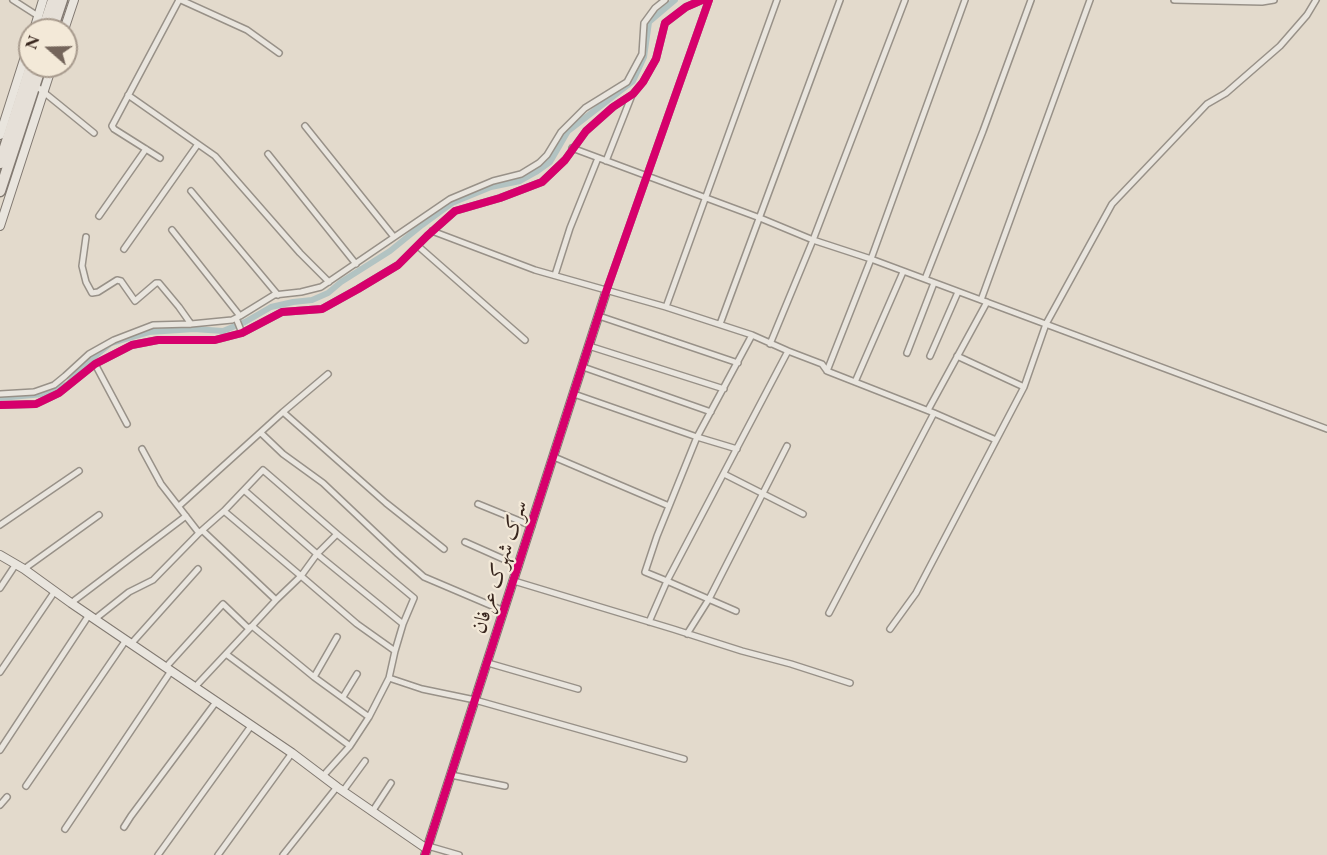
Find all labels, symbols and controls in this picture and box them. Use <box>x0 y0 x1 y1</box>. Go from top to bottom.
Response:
north arrow <box>18 18 78 78</box>
text: N <box>20 33 45 52</box>
street label: سرک شهرک عرفان <box>467 497 533 637</box>

